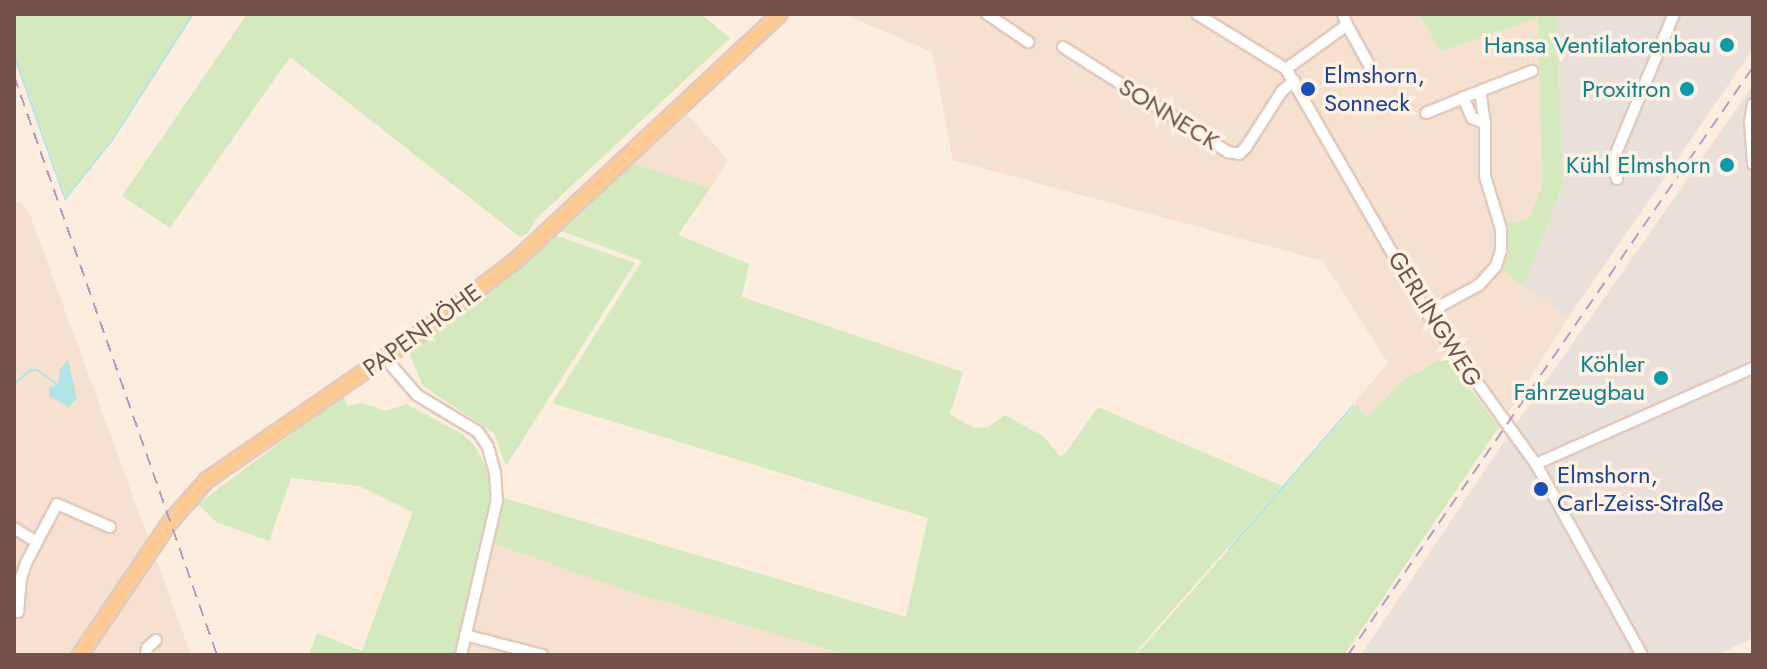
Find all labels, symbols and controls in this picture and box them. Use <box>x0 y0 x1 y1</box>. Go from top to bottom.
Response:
place label: Hansa Ventilatorenbau <box>1484 31 1711 59</box>
marker: Hansa Ventilatorenbau <box>1718 36 1736 54</box>
place label: Elmshorn, Sonneck <box>1324 61 1425 117</box>
street label: SONNECK <box>1114 72 1224 156</box>
place label: Proxitron <box>1582 75 1671 103</box>
marker: Elmshorn, Sonneck <box>1299 80 1317 98</box>
marker: Proxitron <box>1678 80 1696 98</box>
place label: Kühl Elmshorn <box>1566 151 1711 179</box>
marker: Kühl Elmshorn <box>1718 156 1736 174</box>
street label: GERLINGWEG <box>1382 246 1488 392</box>
street label: PAPENHÖHE <box>357 278 487 382</box>
place label: Köhler Fahrzeugbau <box>1513 350 1645 406</box>
marker: Köhler Fahrzeugbau <box>1652 369 1670 387</box>
place label: Elmshorn, Carl-Zeiss-Straße <box>1557 461 1724 517</box>
marker: Elmshorn, Carl-Zeiss-Straße <box>1532 480 1550 498</box>

